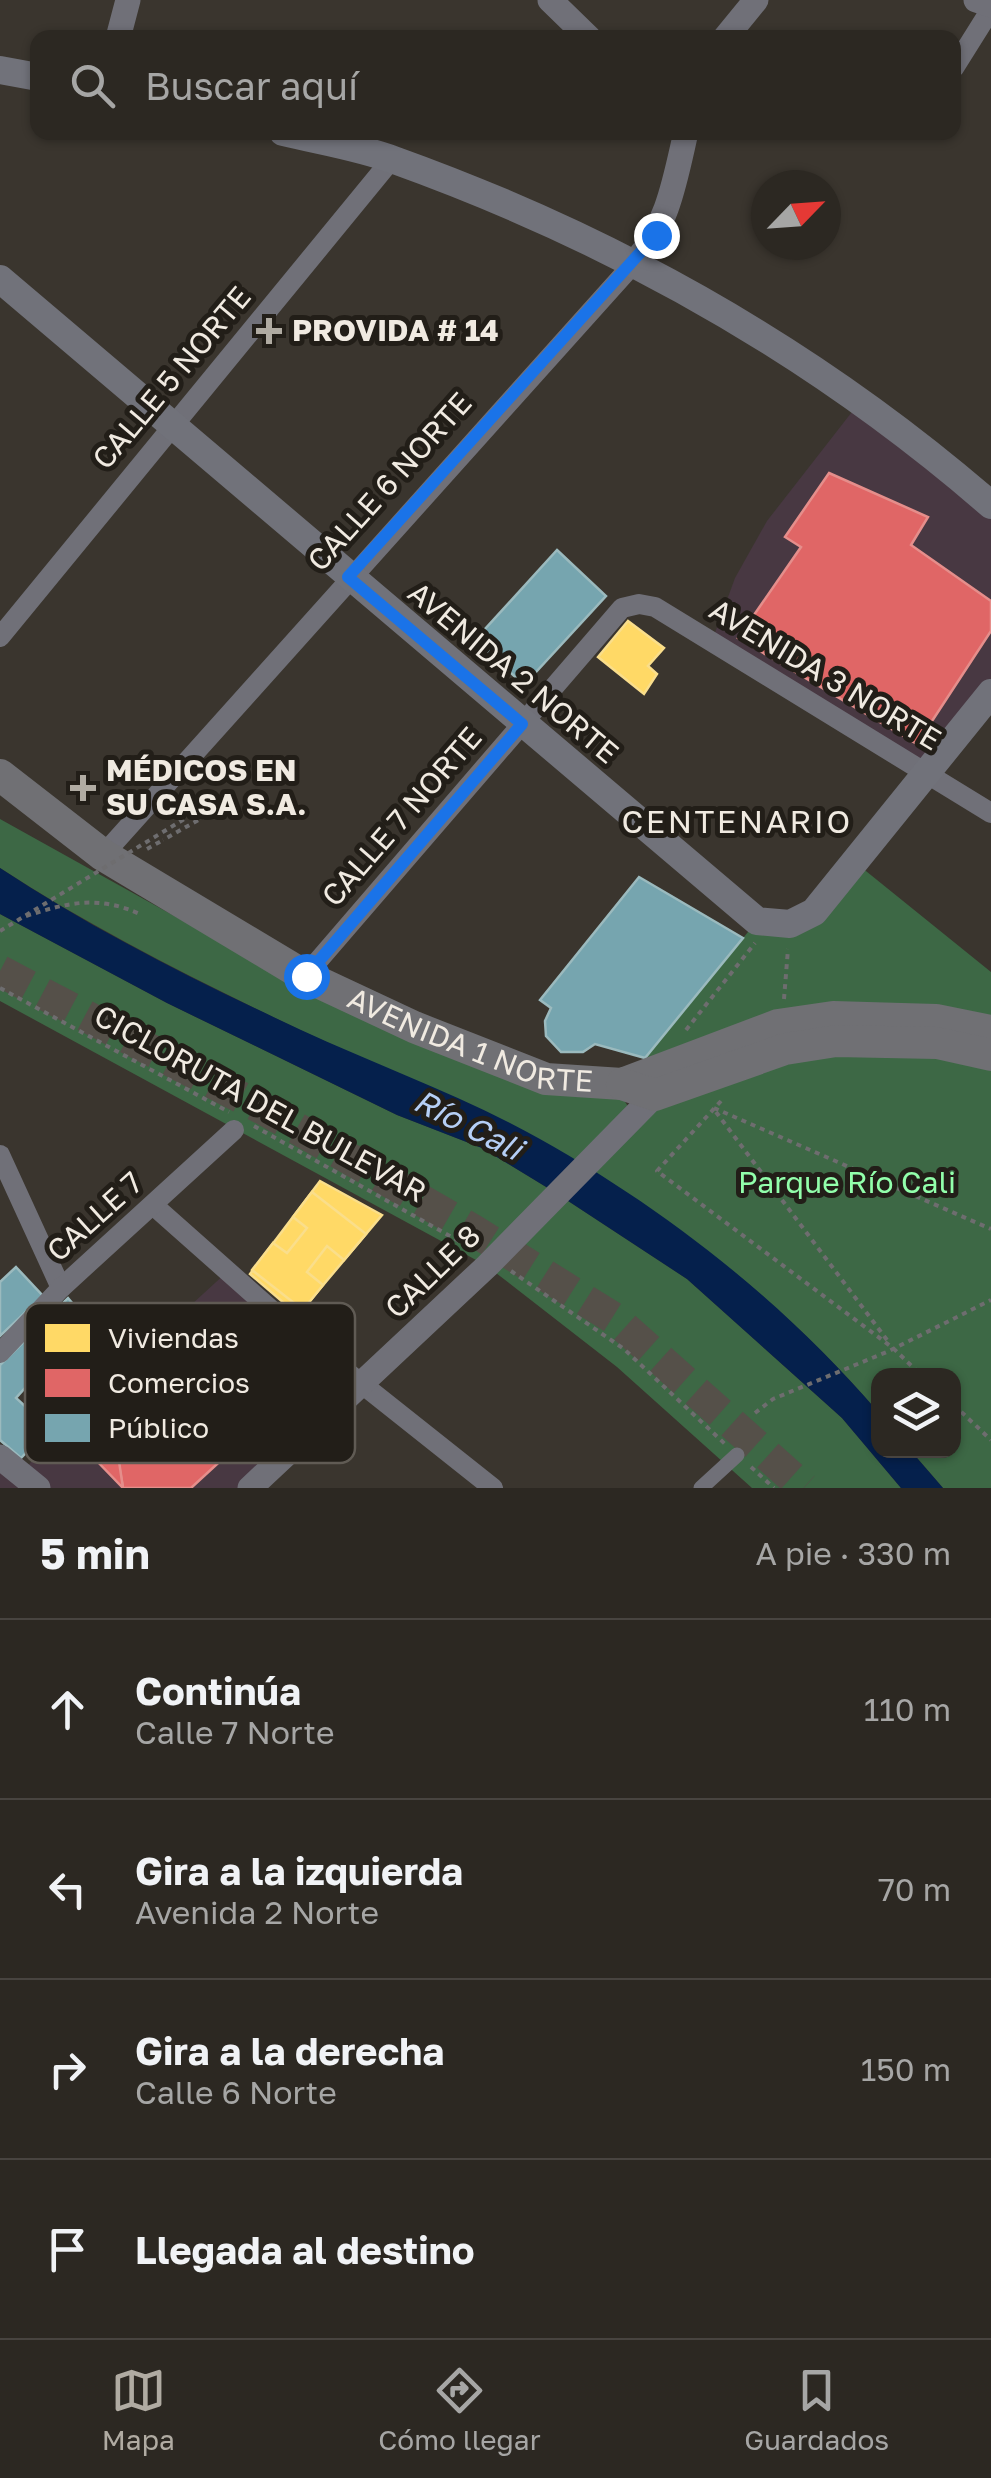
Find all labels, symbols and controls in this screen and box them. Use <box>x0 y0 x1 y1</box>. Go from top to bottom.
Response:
search box <box>30 30 961 140</box>
icon: search <box>65 58 120 113</box>
text: Buscar aquí <box>145 63 358 108</box>
north arrow <box>751 170 841 260</box>
route end <box>634 213 680 259</box>
street label: CALLE 5 NORTE <box>85 279 258 476</box>
place label: PROVIDA # 14 <box>292 312 499 348</box>
marker: PROVIDA # 14 <box>256 318 282 344</box>
street label: CALLE 6 NORTE <box>300 385 479 578</box>
street label: AVENIDA 2 NORTE <box>401 574 626 771</box>
street label: AVENIDA 3 NORTE <box>703 591 948 757</box>
street label: CALLE 7 NORTE <box>314 720 489 913</box>
place label: MÉDICOS EN SU CASA S.A. <box>106 752 307 822</box>
marker: MÉDICOS EN SU CASA S.A. <box>70 775 96 801</box>
district label: CENTENARIO <box>621 802 853 840</box>
route start <box>284 954 330 1000</box>
street label: AVENIDA 1 NORTE <box>342 980 594 1099</box>
street label: CICLORUTA DEL BULEVAR <box>88 997 433 1209</box>
water label: Río Cali <box>408 1081 532 1169</box>
street label: CALLE 7 <box>39 1164 149 1268</box>
park label: Parque Río Cali <box>738 1164 956 1200</box>
street label: CALLE 8 <box>377 1217 487 1325</box>
legend <box>25 1303 355 1463</box>
text: Viviendas <box>108 1321 239 1354</box>
text: Comercios <box>108 1366 250 1399</box>
map controls <box>871 1368 961 1458</box>
button: layers <box>871 1368 961 1458</box>
text: Público <box>108 1411 209 1444</box>
text: 5 min <box>40 1528 150 1578</box>
text: A pie · 330 m <box>756 1534 951 1572</box>
text: Continúa <box>135 1668 301 1713</box>
icon: ahead <box>40 1682 95 1737</box>
text: 110 m <box>864 1690 951 1728</box>
text: Calle 7 Norte <box>135 1713 335 1751</box>
text: Gira a la izquierda <box>135 1848 463 1893</box>
icon: left <box>40 1862 95 1917</box>
text: 70 m <box>878 1870 951 1908</box>
text: Avenida 2 Norte <box>135 1893 379 1931</box>
text: Gira a la derecha <box>135 2028 444 2073</box>
icon: right <box>40 2042 95 2097</box>
text: 150 m <box>861 2050 951 2088</box>
text: Calle 6 Norte <box>135 2073 337 2111</box>
icon: arrive <box>40 2222 95 2277</box>
text: Llegada al destino <box>135 2227 475 2272</box>
tab: Mapa <box>102 2363 175 2456</box>
tab: Cómo llegar <box>378 2363 541 2456</box>
tab: Guardados <box>744 2363 889 2456</box>

